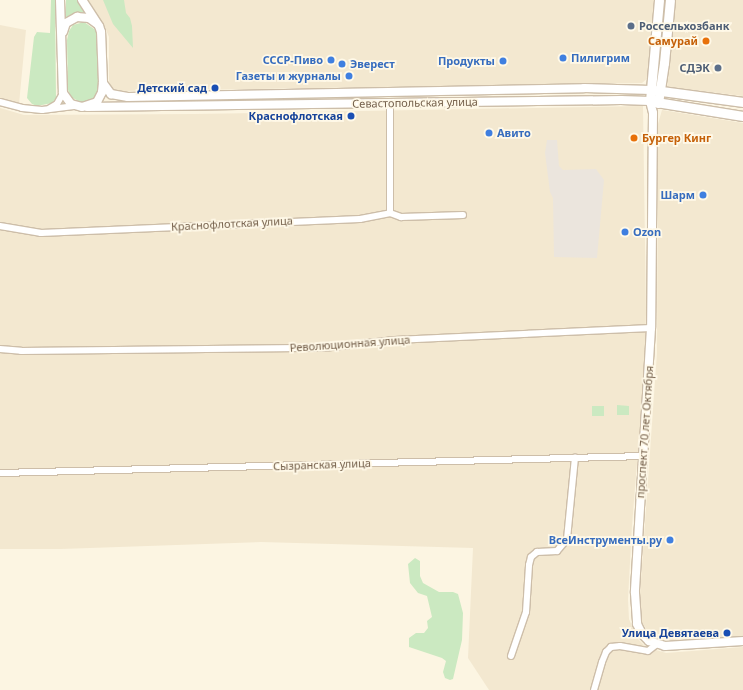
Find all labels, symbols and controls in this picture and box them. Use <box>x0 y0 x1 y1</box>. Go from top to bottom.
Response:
place label: Россельхозбанк <box>639 19 729 33</box>
marker: Россельхозбанк <box>626 21 636 31</box>
place label: Самурай <box>648 34 698 48</box>
marker: Самурай <box>701 36 711 46</box>
place label: Пилигрим <box>571 51 630 65</box>
place label: СССР-Пиво <box>263 53 323 67</box>
marker: Пилигрим <box>558 53 568 63</box>
place label: Продукты <box>438 54 495 68</box>
marker: СССР-Пиво <box>326 55 336 65</box>
marker: Продукты <box>498 56 508 66</box>
place label: Эверест <box>350 57 395 71</box>
marker: Эверест <box>337 59 347 69</box>
place label: СДЭК <box>680 61 710 75</box>
marker: СДЭК <box>713 63 723 73</box>
place label: Газеты и журналы <box>236 69 341 83</box>
marker: Газеты и журналы <box>344 71 354 81</box>
place label: Детский сад <box>137 81 207 95</box>
marker: Детский сад <box>210 83 220 93</box>
street label: Севастопольская улица <box>352 95 478 111</box>
place label: Краснофлотская <box>249 109 343 123</box>
marker: Краснофлотская <box>346 111 356 121</box>
place label: Авито <box>497 126 531 140</box>
marker: Авито <box>484 128 494 138</box>
place label: Бургер Кинг <box>642 131 711 145</box>
marker: Бургер Кинг <box>629 133 639 143</box>
place label: Шарм <box>661 188 695 202</box>
marker: Шарм <box>698 190 708 200</box>
street label: Краснофлотская улица <box>171 214 293 234</box>
place label: Ozon <box>633 225 661 239</box>
marker: Ozon <box>620 227 630 237</box>
street label: Революционная улица <box>289 333 411 355</box>
street label: проспект 70 лет Октября <box>634 365 656 499</box>
street label: Сызранская улица <box>273 457 371 473</box>
place label: ВсеИнструменты.ру <box>549 533 662 547</box>
marker: ВсеИнструменты.ру <box>665 535 675 545</box>
place label: Улица Девятаева <box>622 626 719 640</box>
marker: Улица Девятаева <box>722 628 732 638</box>

